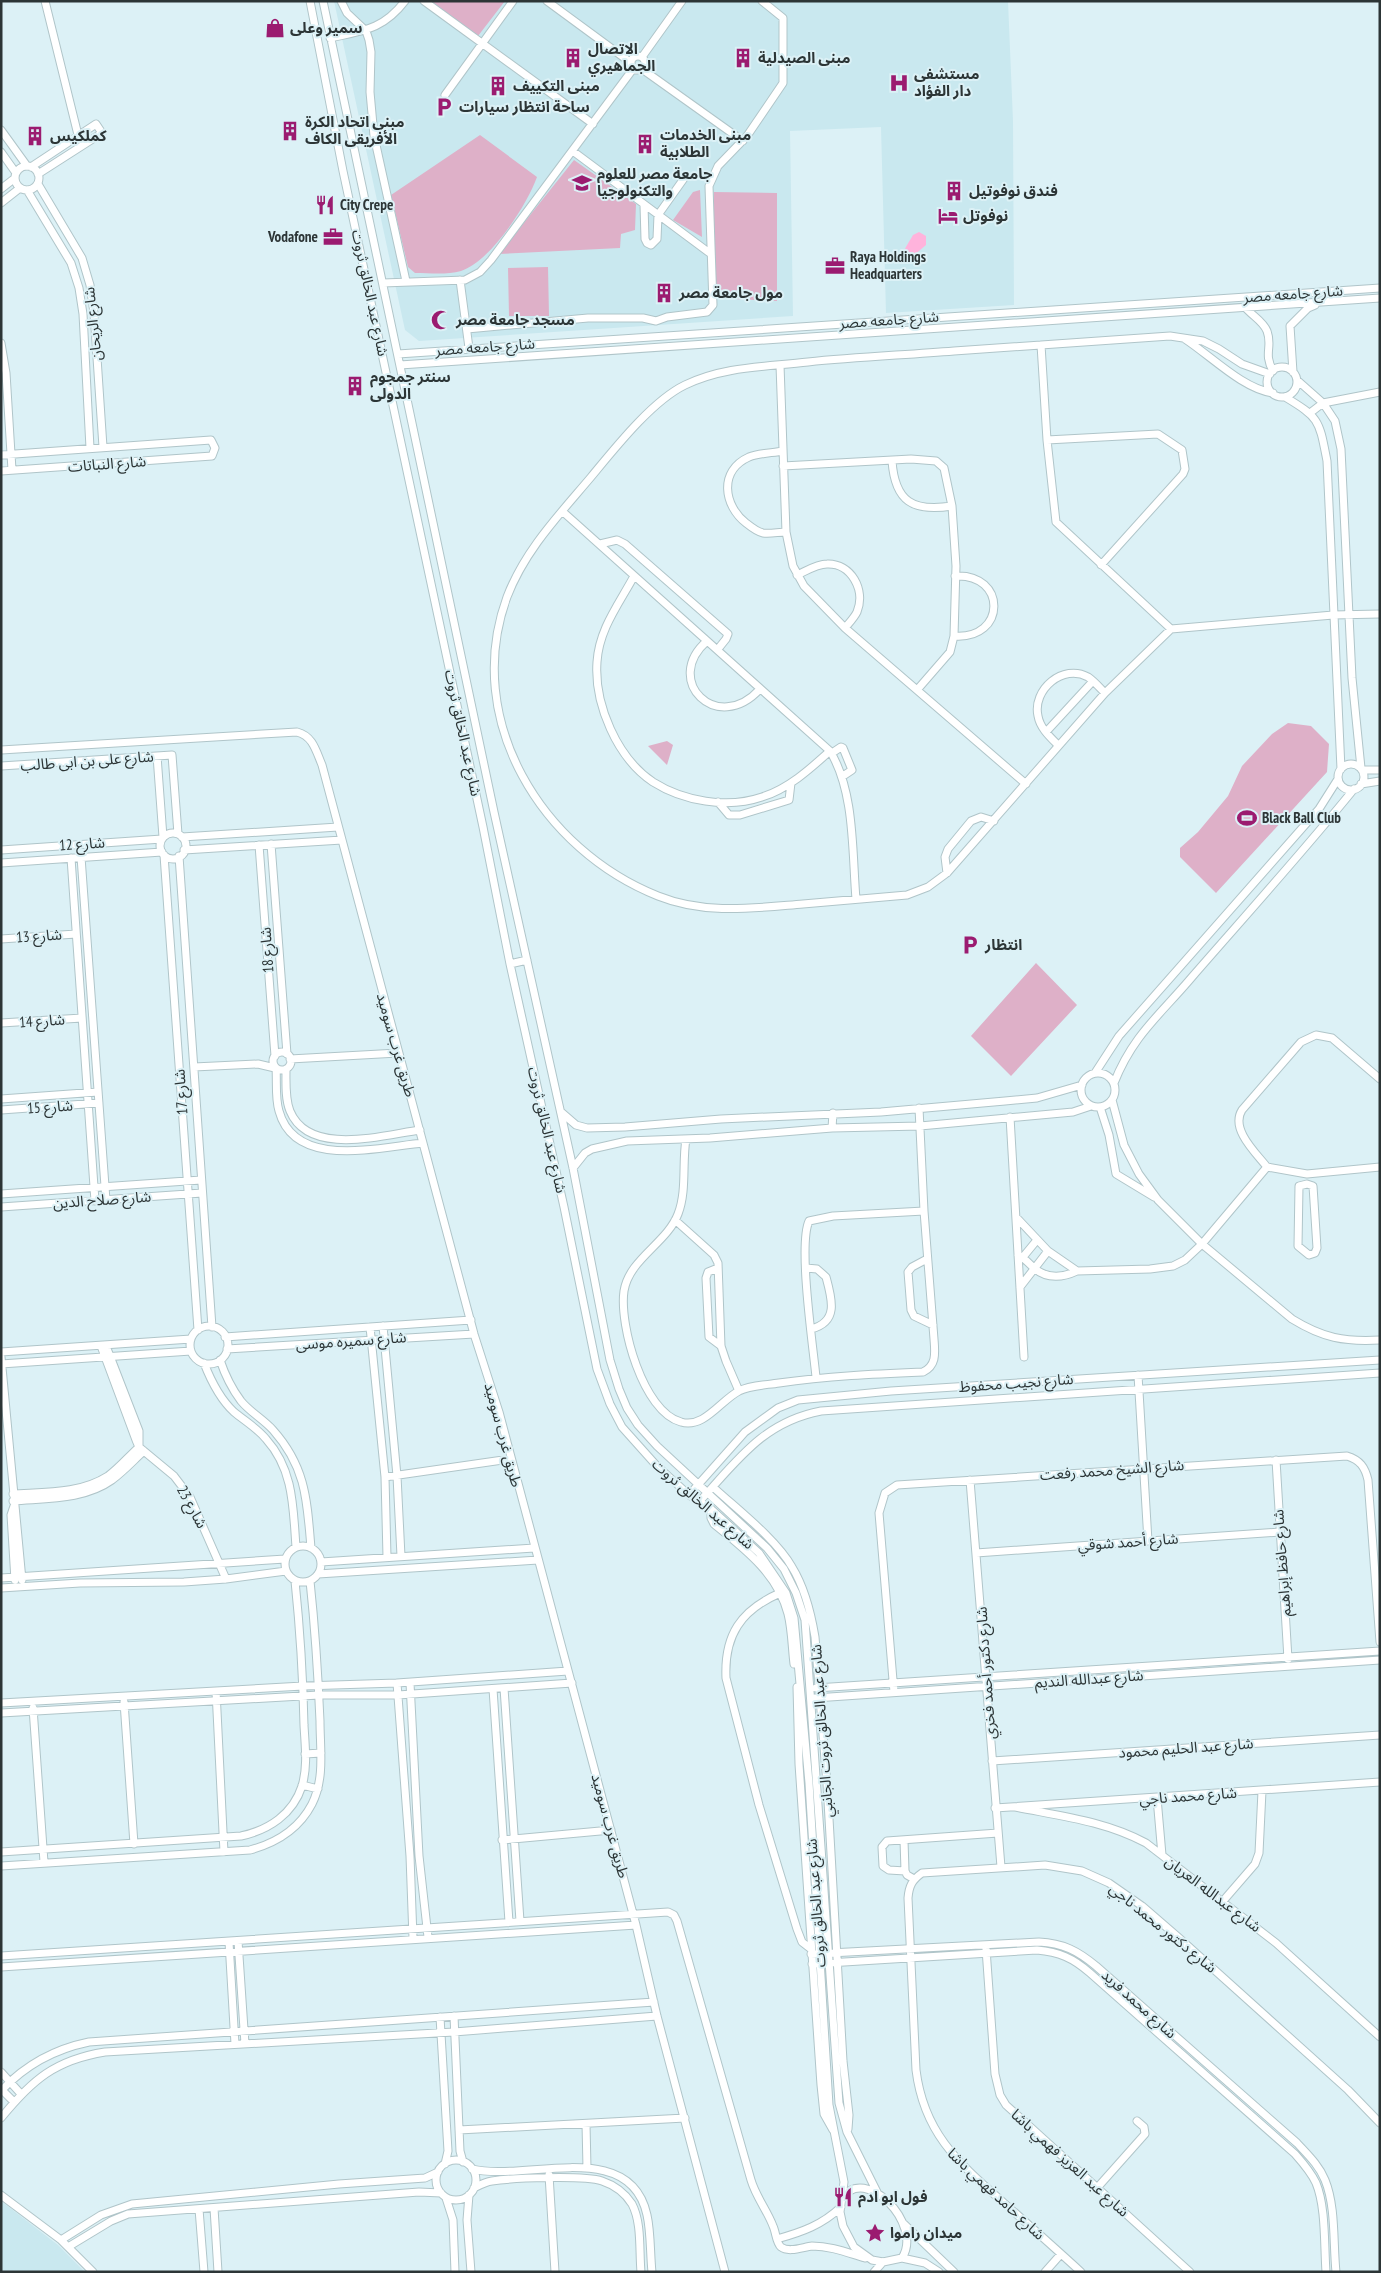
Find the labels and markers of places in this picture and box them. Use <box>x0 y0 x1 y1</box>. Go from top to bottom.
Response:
shop icon: سمير وعلى <box>264 17 286 39</box>
place label: سمير وعلى <box>290 18 363 37</box>
place label: الاتصال الجماهيري <box>588 39 655 77</box>
building icon: الاتصال الجماهيري <box>562 47 584 69</box>
building icon: مبنى الصيدلية <box>732 47 754 69</box>
place label: مبنى الصيدلية <box>758 48 851 67</box>
place label: مستشفى دار الفؤاد <box>914 64 979 100</box>
hospital icon: مستشفى دار الفؤاد <box>888 72 910 94</box>
building icon: مبنى التكييف <box>487 75 509 97</box>
place label: مبنى التكييف <box>513 76 600 95</box>
parking icon: ساحة انتظار سيارات <box>433 96 455 118</box>
place label: ساحة انتظار سيارات <box>459 97 590 116</box>
place label: مبنى اتحاد الكرة الأفريقى الكاف <box>305 112 405 148</box>
building icon: مبنى اتحاد الكرة الأفريقى الكاف <box>279 120 301 142</box>
building icon: كملكيس <box>24 125 46 147</box>
place label: مبنى الخدمات الطلابية <box>660 125 751 161</box>
place label: كملكيس <box>50 126 107 145</box>
building icon: مبنى الخدمات الطلابية <box>634 133 656 155</box>
place label: جامعة مصر للعلوم والتكنولوجيا <box>597 164 713 200</box>
school or university icon: جامعة مصر للعلوم والتكنولوجيا <box>571 172 593 194</box>
building icon: فندق نوفوتيل <box>943 180 965 202</box>
place label: فندق نوفوتيل <box>969 181 1058 200</box>
restaurant icon: City Crepe <box>314 194 336 216</box>
place label: City Crepe <box>340 195 393 214</box>
hotel icon: نوفوتل <box>937 205 959 227</box>
place label: نوفوتل <box>963 206 1008 225</box>
office icon: Vodafone <box>322 226 344 248</box>
place label: Vodafone <box>267 227 318 246</box>
place label: Raya Holdings Headquarters <box>850 247 926 283</box>
office icon: Raya Holdings Headquarters <box>824 255 846 277</box>
building icon: مول جامعة مصر <box>653 282 675 304</box>
place label: مول جامعة مصر <box>678 283 783 302</box>
mosque icon: مسجد جامعة مصر <box>430 309 452 331</box>
place label: مسجد جامعة مصر <box>455 310 575 329</box>
place label: سنتر جمجوم الدولى <box>370 367 451 403</box>
building icon: سنتر جمجوم الدولى <box>344 375 366 397</box>
sports icon: Black Ball Club <box>1236 807 1258 829</box>
place label: Black Ball Club <box>1262 808 1341 827</box>
parking icon: انتظار <box>959 934 981 956</box>
place label: انتظار <box>984 935 1022 954</box>
restaurant icon: فول ابو ادم <box>832 2186 854 2208</box>
place label: فول ابو ادم <box>858 2187 927 2208</box>
place icon: ميدان راموا <box>864 2222 886 2244</box>
place label: ميدان راموا <box>890 2223 962 2242</box>

